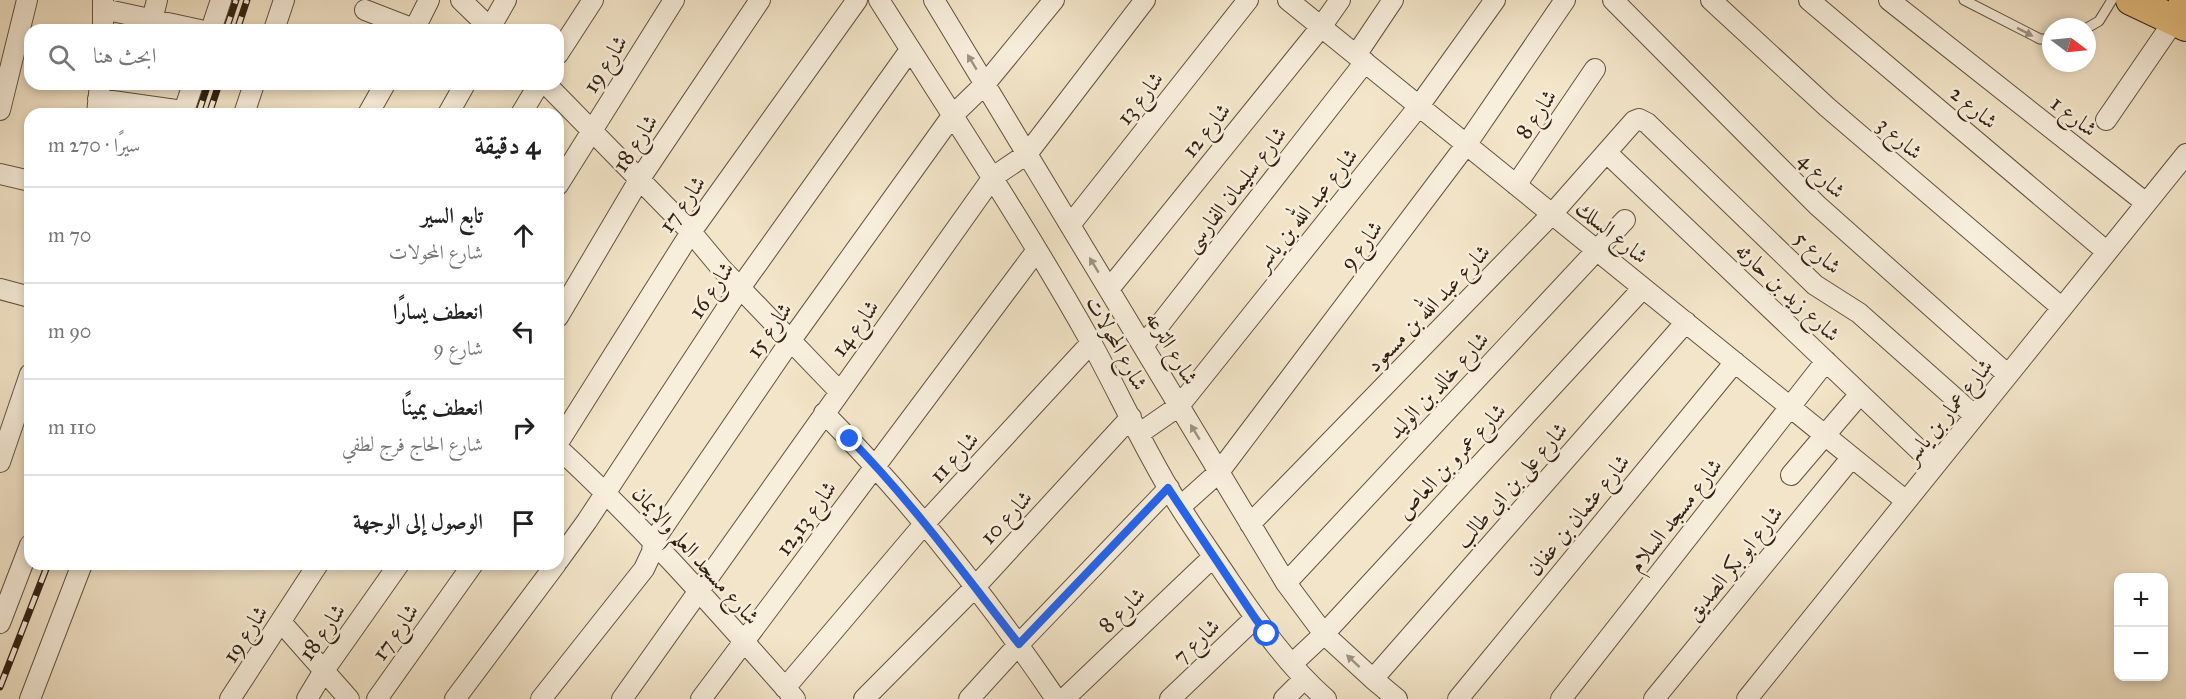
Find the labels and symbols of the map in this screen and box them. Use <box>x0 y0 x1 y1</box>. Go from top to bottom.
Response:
north arrow <box>2042 18 2096 72</box>
one-way arrow <box>2017 27 2034 37</box>
street label: شارع 19 <box>577 30 637 101</box>
one-way arrow <box>966 54 977 70</box>
street label: شارع 13 <box>1111 66 1173 133</box>
street label: شارع 2 <box>1942 79 2003 138</box>
street label: شارع 8 <box>1510 84 1567 147</box>
street label: شارع 1 <box>2042 89 2103 146</box>
street label: شارع 12 <box>1176 97 1240 166</box>
street label: شارع 18 <box>606 109 668 180</box>
street label: شارع 3 <box>1868 111 1928 169</box>
street label: شارع سليمان الفارسى <box>1178 121 1296 260</box>
street label: شارع عبد الله بن ياسر <box>1244 140 1367 280</box>
street label: شارع 4 <box>1789 146 1851 207</box>
street label: شارع 17 <box>653 170 715 241</box>
street label: شارع السلك <box>1567 194 1654 274</box>
street label: شارع 9 <box>1334 215 1392 278</box>
street label: شارع 5 <box>1786 224 1847 283</box>
street label: شارع عبد الله بن مسعود <box>1357 236 1499 381</box>
street label: شارع زيد بن حارثه <box>1727 237 1846 351</box>
street label: شارع 16 <box>682 256 744 326</box>
one-way arrow <box>1089 257 1100 273</box>
street label: شارع المحولات <box>1076 291 1154 397</box>
street label: شارع 14 <box>825 294 889 365</box>
street label: شارع 15 <box>740 297 802 366</box>
street label: شارع الترعه <box>1135 307 1204 392</box>
street label: شارع خالد بن الوليد <box>1381 326 1498 448</box>
street label: شارع عمار بن ياسر <box>1896 353 2002 474</box>
street label: شارع عمرو بن العاص <box>1390 397 1515 528</box>
street label: شارع على بن ابى طالب <box>1449 416 1577 557</box>
one-way arrow <box>1190 423 1200 440</box>
route end <box>836 425 862 451</box>
street label: شارع 11 <box>924 426 988 492</box>
street label: شارع عثمان بن عفان <box>1521 449 1639 585</box>
street label: شارع مسجد السلام <box>1622 453 1733 581</box>
street label: شارع 12,13 <box>770 475 846 564</box>
street label: شارع مسجد العلم والايمان <box>620 480 766 636</box>
street label: شارع 10 <box>974 484 1041 553</box>
street label: شارع ابو بكر الصديق <box>1679 500 1792 629</box>
street label: شارع 8 <box>1093 581 1155 642</box>
street label: شارع 18 <box>293 598 355 669</box>
street label: شارع 17 <box>366 598 428 669</box>
street label: شارع 19 <box>216 600 278 671</box>
street label: شارع 7 <box>1167 612 1229 673</box>
route start <box>1253 620 1279 646</box>
one-way arrow <box>1346 654 1360 668</box>

